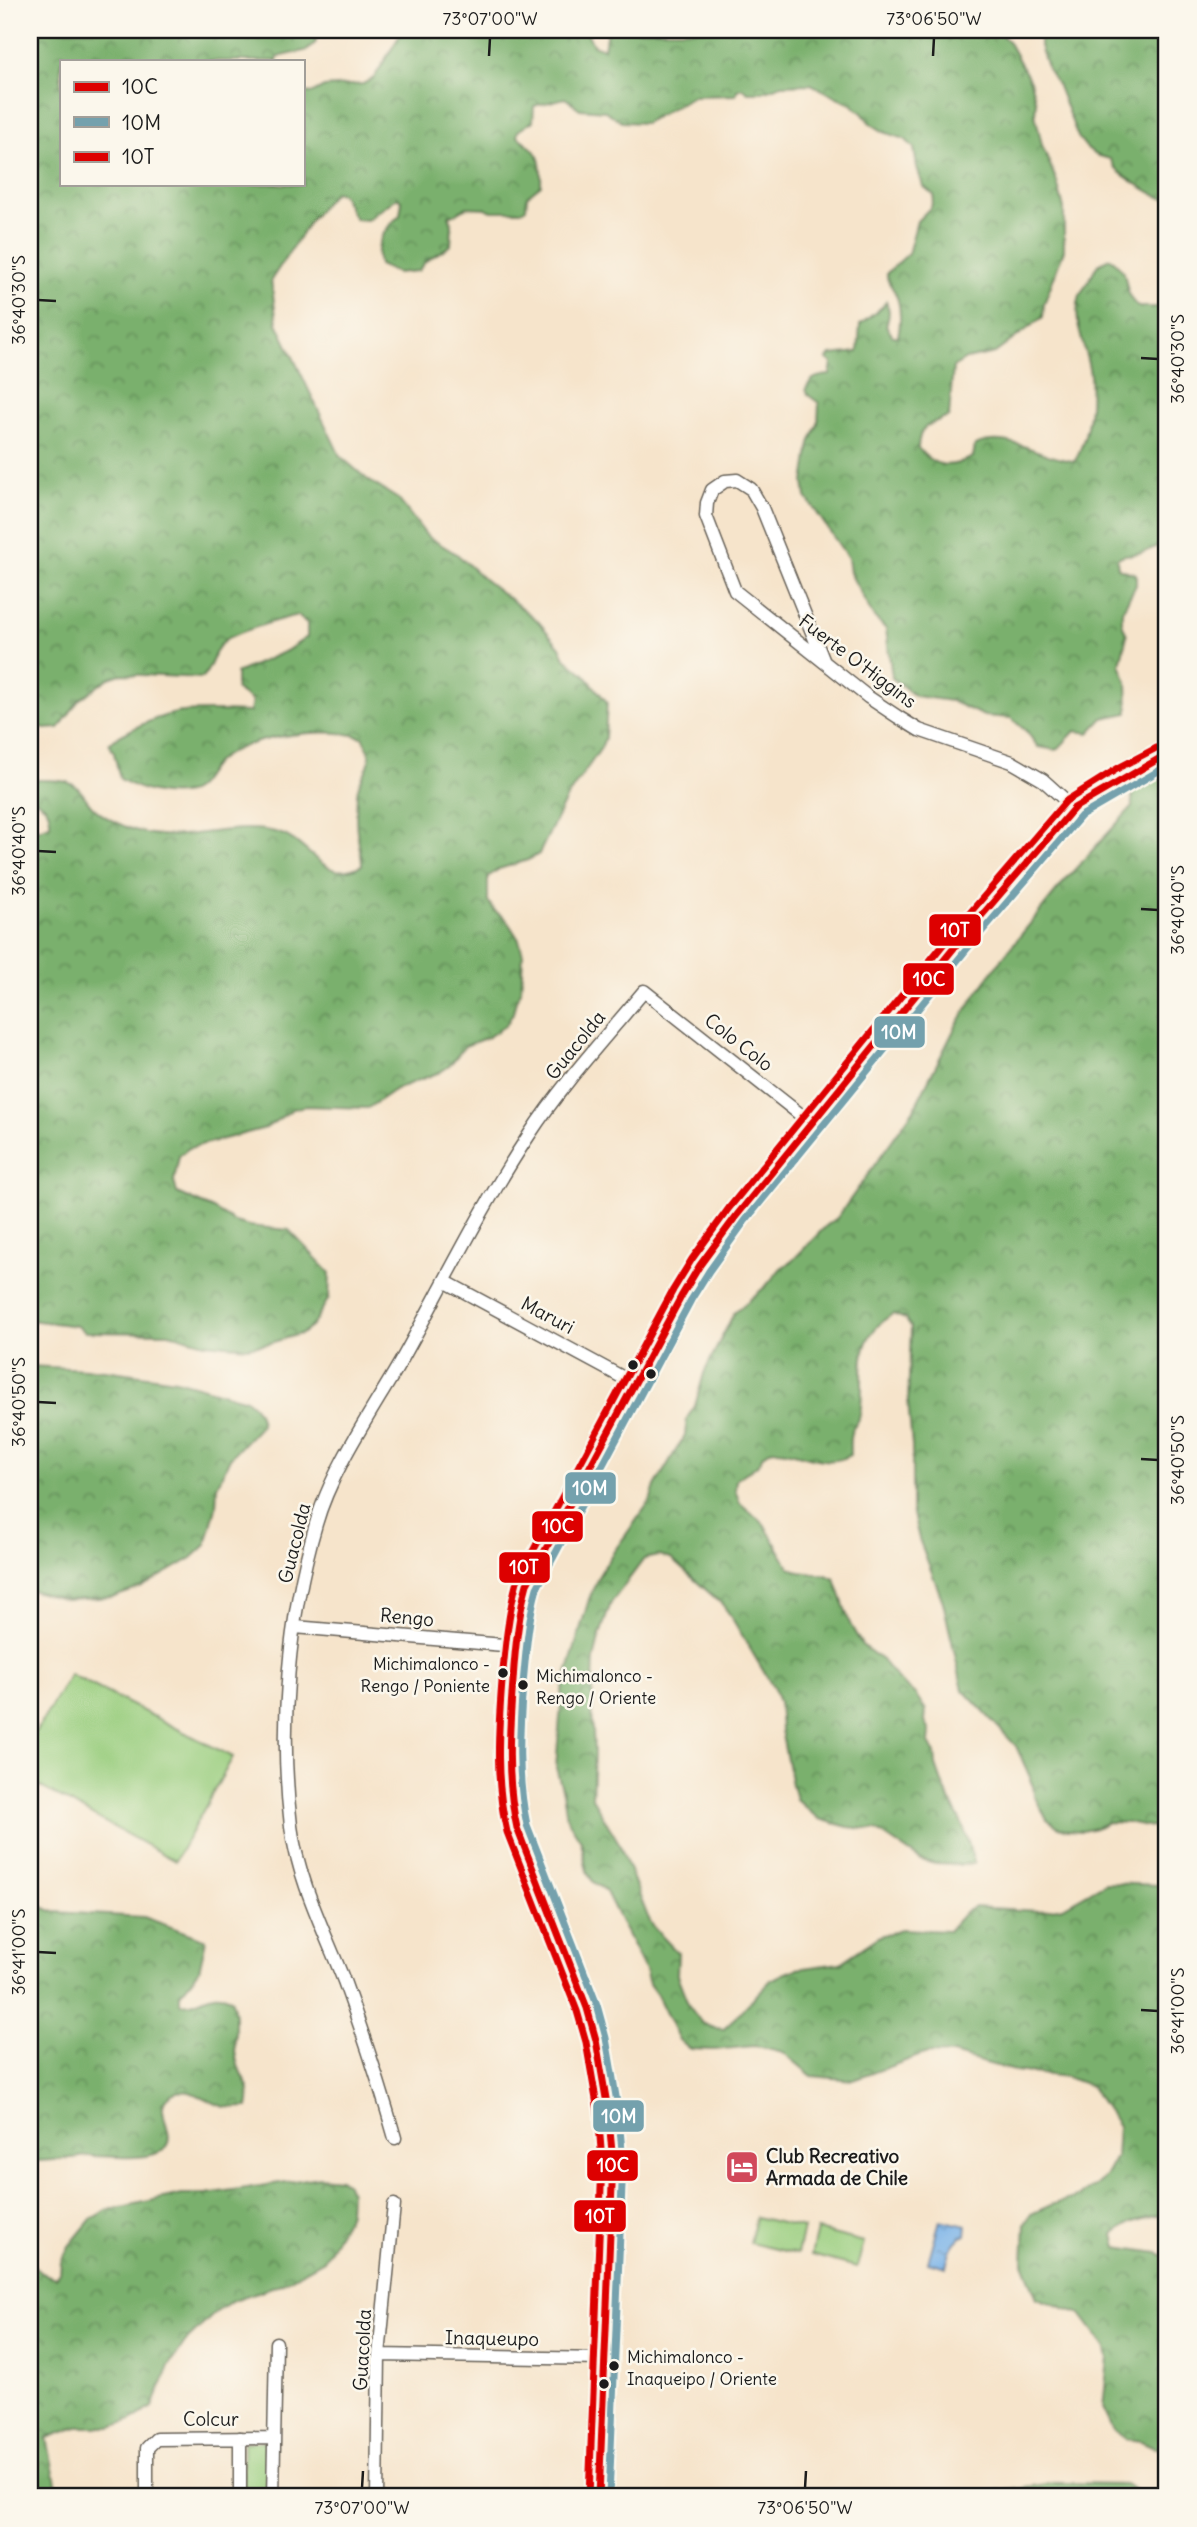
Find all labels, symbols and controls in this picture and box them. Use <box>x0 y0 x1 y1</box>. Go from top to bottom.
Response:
text: 73°07'00"W <box>442 7 538 30</box>
text: 73°06'50"W <box>886 7 982 30</box>
legend <box>60 60 304 186</box>
text: 10C <box>122 73 158 100</box>
text: 10M <box>122 109 161 136</box>
text: 10T <box>122 143 155 170</box>
text: 36°40'30"S <box>7 255 30 345</box>
text: 36°40'30"S <box>1166 314 1189 404</box>
street label: Fuerte O'Higgins <box>794 609 922 713</box>
text: 36°40'40"S <box>7 806 30 896</box>
text: 36°40'40"S <box>1166 865 1189 955</box>
line badge: 10T <box>928 913 982 947</box>
text: 10T <box>940 918 970 942</box>
line badge: 10C <box>902 962 955 996</box>
text: 10C <box>913 967 946 991</box>
street label: Guacolda <box>540 1005 610 1084</box>
street label: Colo Colo <box>700 1008 778 1076</box>
line badge: 10M <box>873 1015 926 1049</box>
text: 10M <box>881 1020 917 1044</box>
street label: Maruri <box>517 1291 579 1339</box>
text: 36°40'50"S <box>7 1357 30 1447</box>
unlabelled marker <box>626 1358 640 1372</box>
unlabelled marker <box>644 1367 658 1381</box>
text: 36°40'50"S <box>1166 1415 1189 1505</box>
line badge: 10M <box>564 1471 617 1505</box>
text: 10M <box>572 1476 608 1500</box>
street label: Guacolda <box>272 1500 316 1586</box>
line badge: 10C <box>531 1510 584 1543</box>
text: 10C <box>542 1514 575 1538</box>
line badge: 10T <box>498 1551 551 1584</box>
text: 10T <box>509 1555 539 1579</box>
street label: Rengo <box>379 1603 435 1631</box>
place label: Michimalonco - Rengo / Poniente <box>361 1653 490 1697</box>
place label: Michimalonco - Rengo / Oriente <box>536 1665 656 1709</box>
marker: Michimalonco - Rengo / Poniente <box>496 1666 510 1680</box>
marker: Michimalonco - Rengo / Oriente <box>516 1678 530 1692</box>
text: 36°41'00"S <box>7 1909 30 1995</box>
text: 36°41'00"S <box>1166 1968 1189 2054</box>
line badge: 10M <box>592 2099 645 2133</box>
text: 10M <box>601 2104 637 2128</box>
place label: Club Recreativo Armada de Chile <box>766 2144 908 2190</box>
hotel icon: Club Recreativo Armada de Chile <box>723 2148 761 2186</box>
line badge: 10C <box>586 2149 639 2182</box>
text: 10C <box>597 2153 630 2177</box>
line badge: 10T <box>573 2199 627 2233</box>
text: 10T <box>585 2204 615 2228</box>
street label: Guacolda <box>348 2308 376 2392</box>
street label: Inaqueupo <box>445 2325 539 2351</box>
place label: Michimalonco - Inaqueipo / Oriente <box>627 2346 777 2390</box>
marker: Michimalonco - Inaqueipo / Oriente <box>607 2359 621 2373</box>
unlabelled marker <box>597 2377 611 2391</box>
street label: Colcur <box>183 2407 239 2431</box>
text: 73°07'00"W <box>314 2496 410 2519</box>
text: 73°06'50"W <box>757 2496 853 2519</box>

